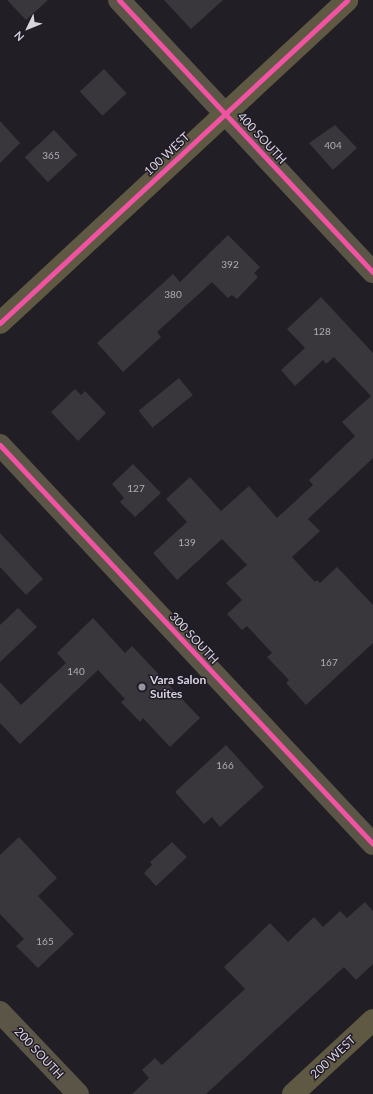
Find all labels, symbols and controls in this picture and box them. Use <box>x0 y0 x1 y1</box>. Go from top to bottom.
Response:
north arrow <box>8 8 48 48</box>
text: N <box>11 29 27 44</box>
street label: 400 SOUTH <box>235 109 289 167</box>
street label: 100 WEST <box>141 129 193 179</box>
house number: 404 <box>324 140 342 152</box>
house number: 365 <box>42 150 60 162</box>
house number: 392 <box>221 259 239 271</box>
house number: 380 <box>164 289 182 301</box>
house number: 128 <box>313 326 331 338</box>
house number: 127 <box>127 483 145 495</box>
house number: 139 <box>178 537 196 549</box>
street label: 300 SOUTH <box>167 609 221 667</box>
house number: 167 <box>320 657 338 669</box>
house number: 140 <box>67 666 85 678</box>
place label: Vara Salon Suites <box>150 673 206 701</box>
marker: Vara Salon Suites <box>137 682 147 692</box>
house number: 166 <box>216 760 234 772</box>
house number: 165 <box>36 936 54 948</box>
street label: 200 SOUTH <box>12 1024 66 1082</box>
street label: 200 WEST <box>307 1032 359 1082</box>

